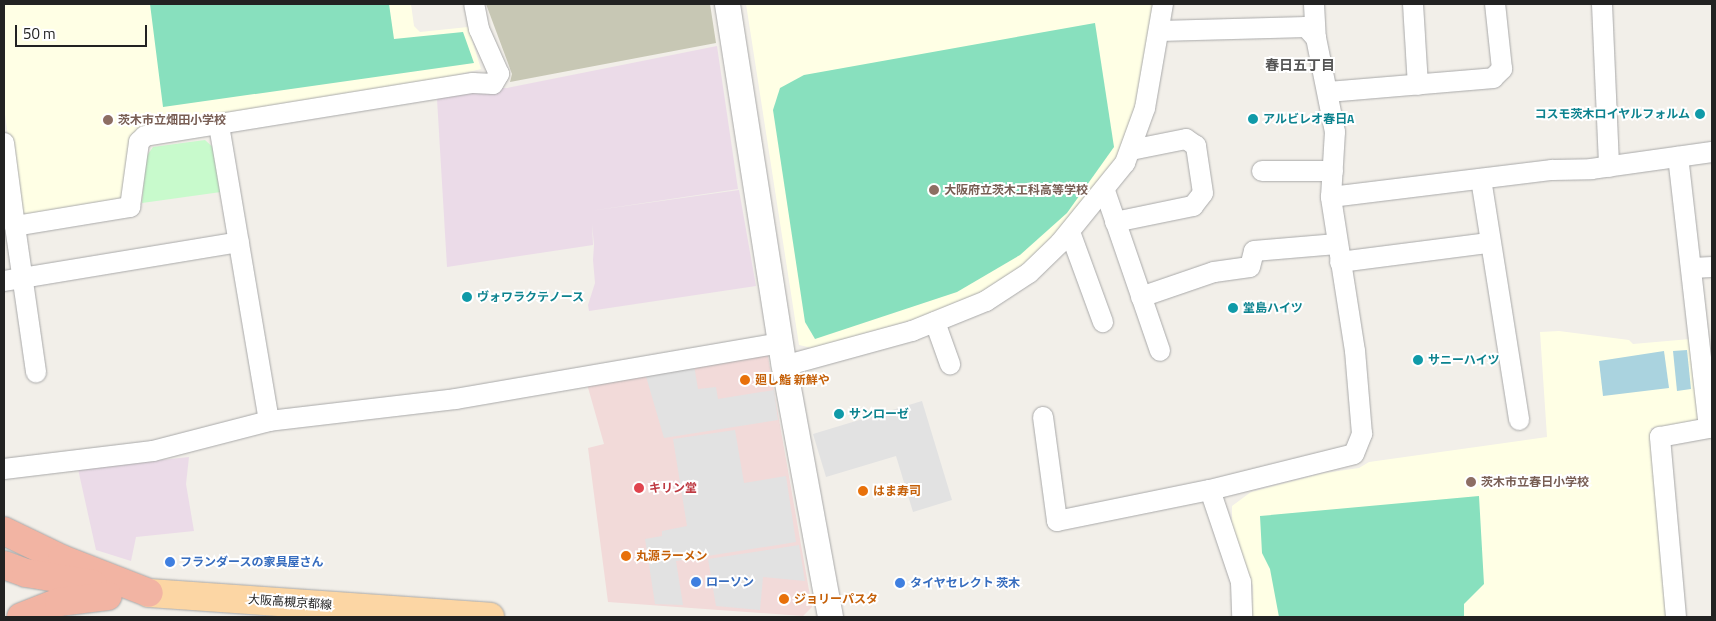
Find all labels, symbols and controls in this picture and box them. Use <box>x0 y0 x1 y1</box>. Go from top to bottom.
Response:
scale bar <box>18 15 150 47</box>
text: 50 m <box>23 22 56 45</box>
district label: 春日五丁目 <box>1265 57 1335 73</box>
place label: コスモ茨木ロイヤルフォルム <box>1534 107 1690 121</box>
marker: コスモ茨木ロイヤルフォルム <box>1694 108 1706 120</box>
place label: アルビレオ春日A <box>1263 112 1354 126</box>
place label: 茨木市立畑田小学校 <box>118 113 226 127</box>
marker: アルビレオ春日A <box>1247 113 1259 125</box>
marker: 茨木市立畑田小学校 <box>102 114 114 126</box>
place label: 大阪府立茨木工科高等学校 <box>944 183 1088 197</box>
marker: 大阪府立茨木工科高等学校 <box>928 184 940 196</box>
place label: ヴォワラクテノース <box>477 290 585 304</box>
marker: ヴォワラクテノース <box>461 291 473 303</box>
place label: 堂島ハイツ <box>1243 301 1303 315</box>
marker: 堂島ハイツ <box>1227 302 1239 314</box>
place label: サニーハイツ <box>1428 353 1500 367</box>
marker: サニーハイツ <box>1412 354 1424 366</box>
place label: 廻し鮨 新鮮や <box>755 373 830 387</box>
marker: 廻し鮨 新鮮や <box>739 374 751 386</box>
place label: サンローゼ <box>849 407 909 421</box>
marker: サンローゼ <box>833 408 845 420</box>
place label: 茨木市立春日小学校 <box>1481 475 1589 489</box>
marker: 茨木市立春日小学校 <box>1465 476 1477 488</box>
place label: キリン堂 <box>649 481 697 495</box>
marker: キリン堂 <box>633 482 645 494</box>
place label: はま寿司 <box>873 484 921 498</box>
marker: はま寿司 <box>857 485 869 497</box>
place label: 丸源ラーメン <box>636 549 708 563</box>
marker: 丸源ラーメン <box>620 550 632 562</box>
place label: フランダースの家具屋さん <box>180 555 324 569</box>
marker: フランダースの家具屋さん <box>164 556 176 568</box>
place label: ローソン <box>706 575 754 589</box>
marker: ローソン <box>690 576 702 588</box>
place label: タイヤセレクト 茨木 <box>910 576 1021 590</box>
marker: タイヤセレクト 茨木 <box>894 577 906 589</box>
street label: 大阪高槻京都線 <box>248 592 332 612</box>
place label: ジョリーパスタ <box>794 592 878 606</box>
marker: ジョリーパスタ <box>778 593 790 605</box>

